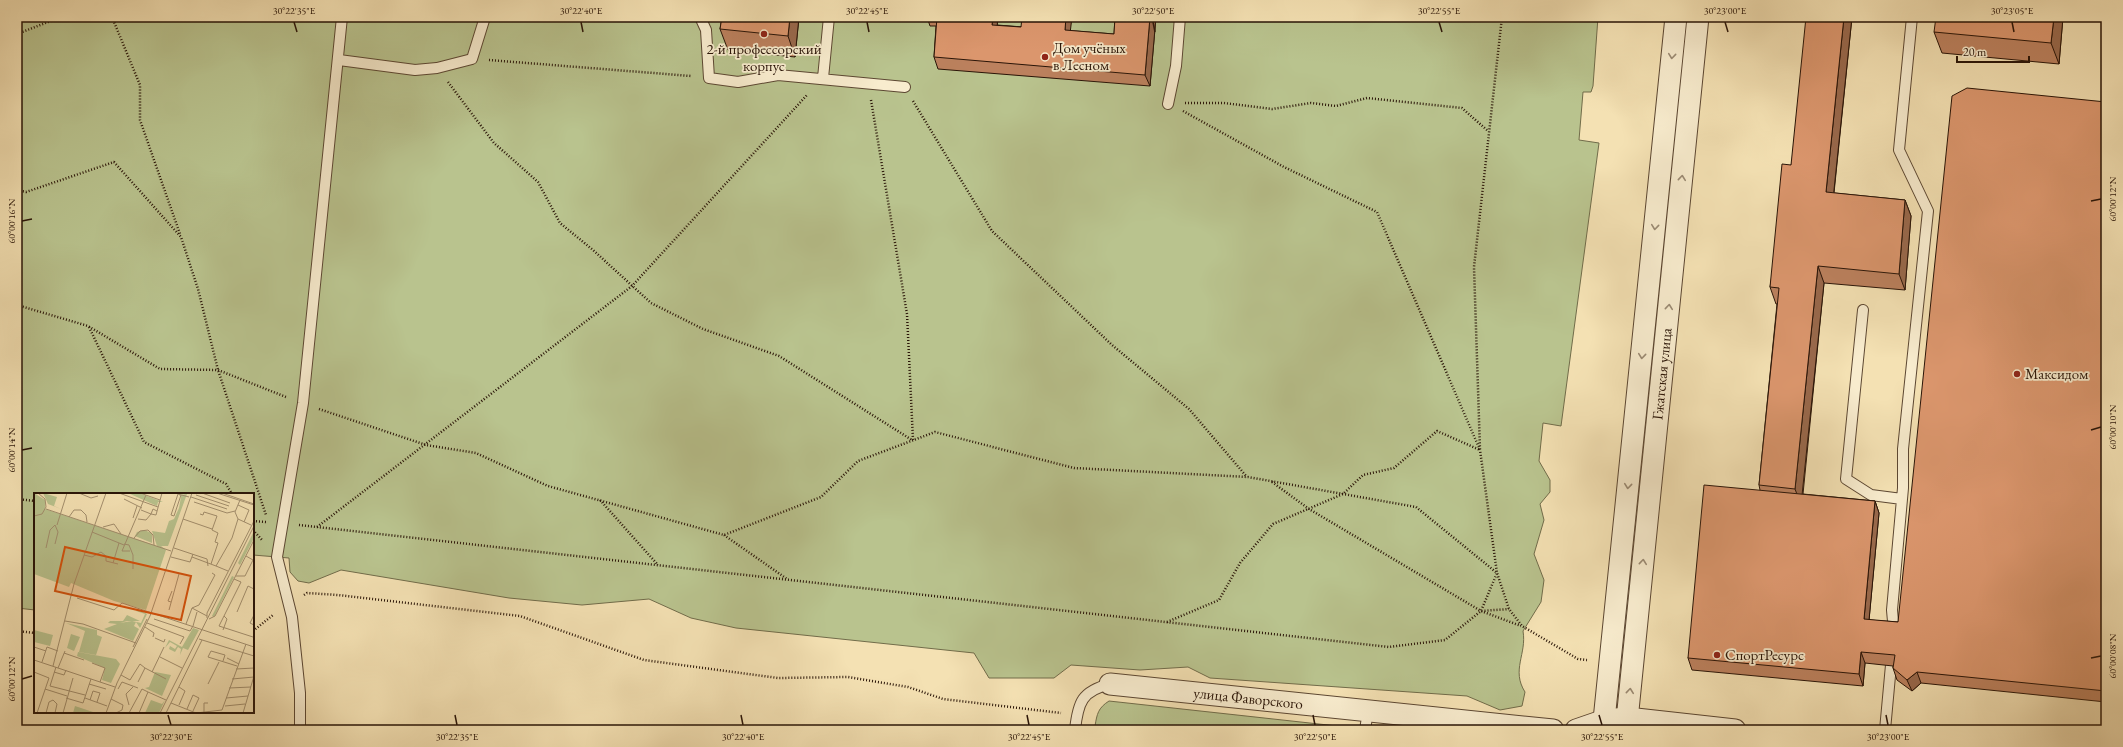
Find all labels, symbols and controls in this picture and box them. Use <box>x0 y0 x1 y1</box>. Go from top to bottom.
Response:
text: 30°22'35"E <box>273 4 316 17</box>
text: 30°22'40"E <box>560 4 603 17</box>
text: 30°22'45"E <box>846 4 889 17</box>
text: 30°22'50"E <box>1132 4 1175 17</box>
text: 30°22'55"E <box>1418 4 1461 17</box>
text: 30°23'00"E <box>1704 4 1747 17</box>
text: 30°23'05"E <box>1991 4 2034 17</box>
marker: 2-й профессорский корпус <box>759 29 769 39</box>
place label: Дом учёных в Лесном <box>1053 38 1126 74</box>
scale bar <box>1957 38 2029 64</box>
place label: 2-й профессорский корпус <box>706 39 822 75</box>
text: 20 m <box>1963 44 1987 60</box>
marker: Дом учёных в Лесном <box>1040 52 1050 62</box>
one-way arrow <box>1668 53 1677 59</box>
one-way arrow <box>1677 175 1686 181</box>
text: 60°00'12"N <box>2106 176 2119 221</box>
text: 60°00'16"N <box>5 198 18 243</box>
one-way arrow <box>1650 224 1659 230</box>
one-way arrow <box>1664 304 1673 310</box>
street label: Гжатская улица <box>1647 327 1676 421</box>
one-way arrow <box>1637 353 1646 359</box>
place label: Максидом <box>2025 364 2089 383</box>
marker: Максидом <box>2012 369 2022 379</box>
text: 60°00'10"N <box>2106 404 2119 449</box>
text: 60°00'14"N <box>5 427 18 472</box>
one-way arrow <box>1624 483 1633 489</box>
inset map <box>34 493 254 713</box>
one-way arrow <box>1638 559 1647 565</box>
text: 60°00'08"N <box>2106 633 2119 678</box>
place label: СпортРесурс <box>1725 645 1804 664</box>
marker: СпортРесурс <box>1712 650 1722 660</box>
text: 60°00'12"N <box>5 656 18 701</box>
street label: улица Фаворского <box>1193 683 1304 713</box>
one-way arrow <box>1625 688 1634 694</box>
text: 30°22'30"E <box>150 730 193 743</box>
text: 30°22'35"E <box>436 730 479 743</box>
text: 30°22'40"E <box>722 730 765 743</box>
text: 30°22'45"E <box>1008 730 1051 743</box>
text: 30°22'50"E <box>1294 730 1337 743</box>
text: 30°22'55"E <box>1581 730 1624 743</box>
text: 30°23'00"E <box>1867 730 1910 743</box>

